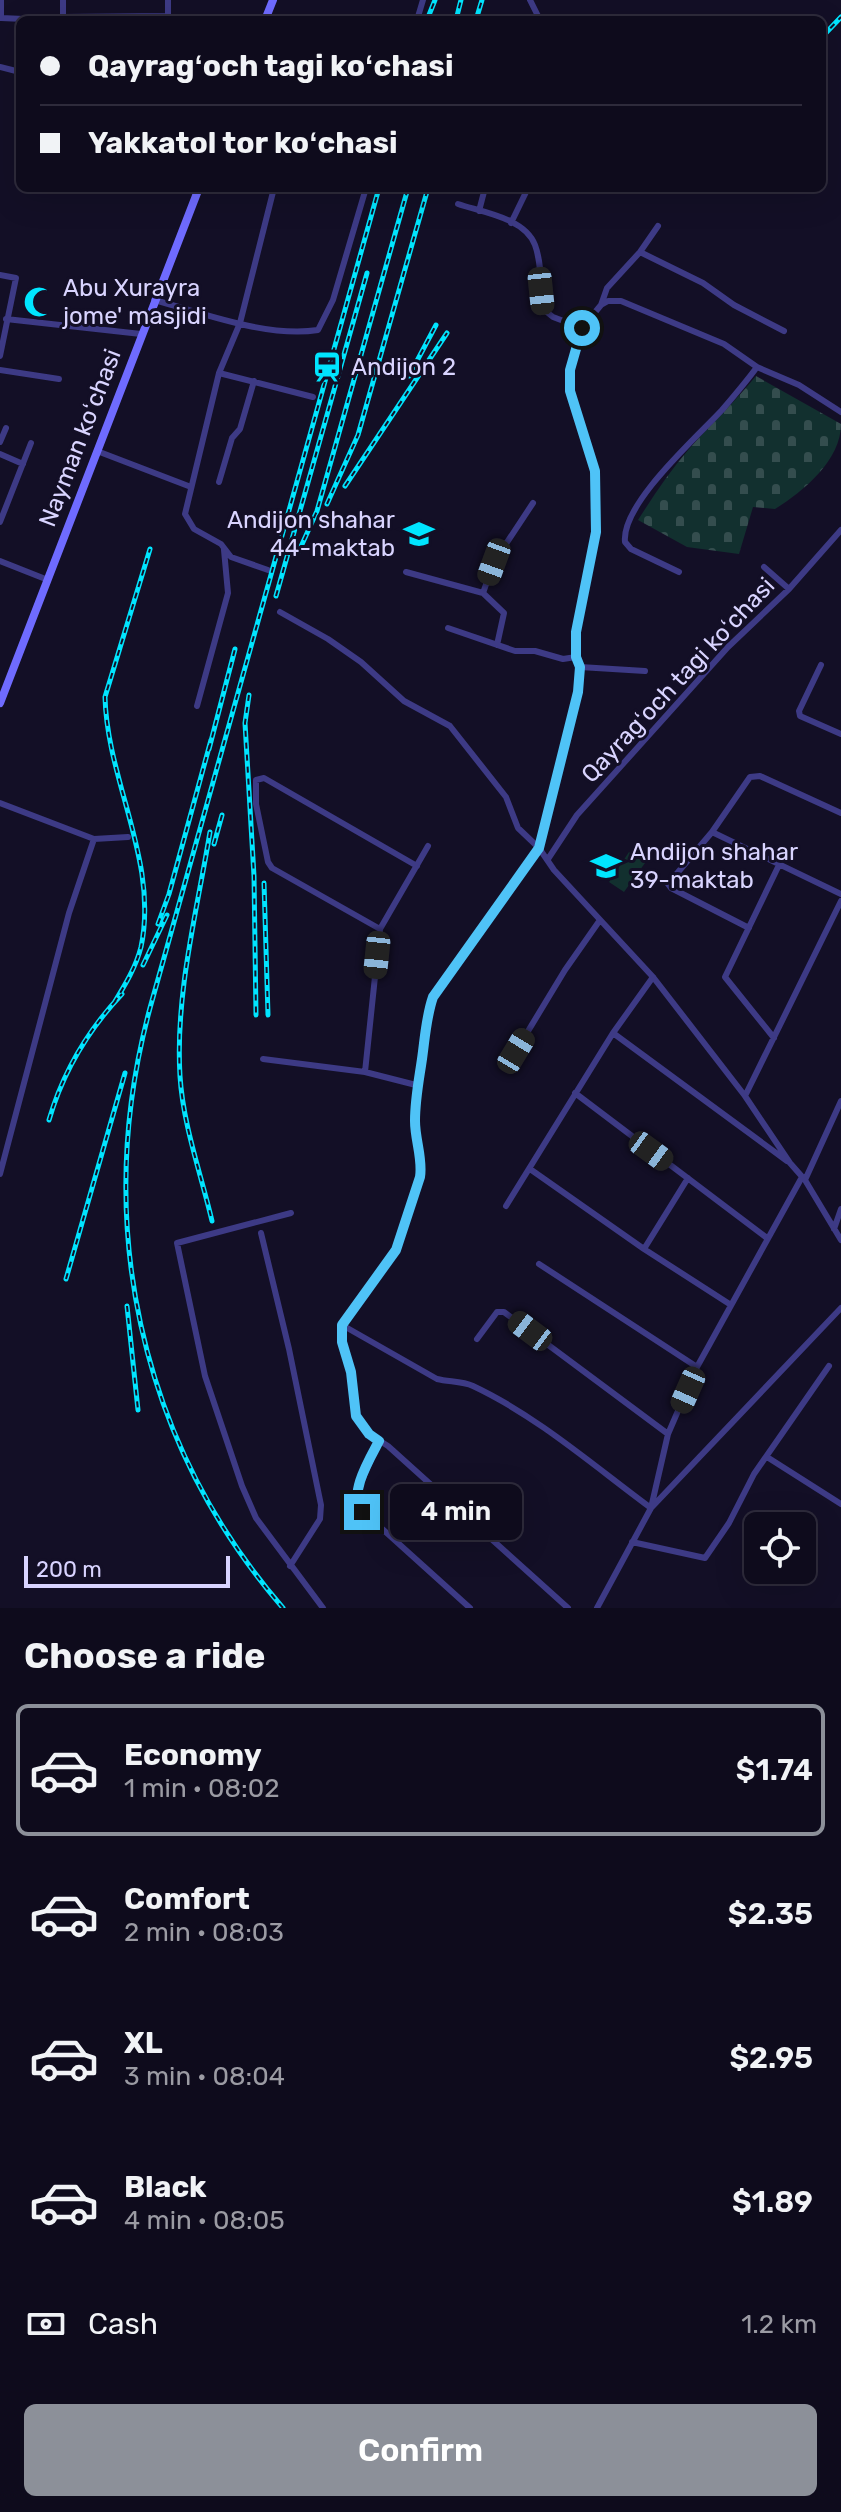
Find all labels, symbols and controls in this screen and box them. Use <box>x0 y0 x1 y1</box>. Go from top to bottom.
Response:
text: Qayragʻoch tagi koʻchasi <box>88 48 454 84</box>
text: Yakkatol tor koʻchasi <box>88 125 398 161</box>
car <box>527 266 555 316</box>
place label: Abu Xurayra jome' masjidi <box>62 274 207 330</box>
mosque icon: Abu Xurayra jome' masjidi <box>22 285 56 319</box>
route start <box>564 310 600 346</box>
street label: Nayman koʻchasi <box>33 345 127 531</box>
station icon: Andijon 2 <box>310 350 344 384</box>
place label: Andijon 2 <box>351 353 456 381</box>
place label: Andijon shahar 44-maktab <box>227 506 395 562</box>
school or university icon: Andijon shahar 44-maktab <box>402 517 436 551</box>
car <box>475 535 513 589</box>
street label: Qayragʻoch tagi koʻchasi <box>576 572 780 788</box>
place label: Andijon shahar 39-maktab <box>630 838 798 894</box>
school or university icon: Andijon shahar 39-maktab <box>589 849 623 883</box>
car <box>363 930 391 980</box>
car <box>493 1024 539 1078</box>
car <box>625 1127 677 1175</box>
car <box>504 1307 556 1355</box>
car <box>667 1363 709 1417</box>
callout: 4 min <box>390 1484 522 1540</box>
route end <box>344 1494 380 1530</box>
text: 4 min <box>421 1496 491 1527</box>
map controls <box>744 1512 816 1584</box>
button: locate <box>744 1512 816 1584</box>
scale bar <box>24 1552 230 1588</box>
text: 200 m <box>36 1556 102 1583</box>
text: Choose a ride <box>24 1634 265 1677</box>
icon: car <box>28 1734 100 1806</box>
text: Economy <box>124 1737 262 1773</box>
text: $1.74 <box>736 1752 813 1788</box>
text: 1 min · 08:02 <box>124 1773 279 1804</box>
icon: car <box>28 1878 100 1950</box>
text: Comfort <box>124 1881 250 1917</box>
text: $2.35 <box>728 1896 813 1932</box>
text: 2 min · 08:03 <box>124 1917 284 1948</box>
icon: car <box>28 2022 100 2094</box>
text: XL <box>124 2025 163 2061</box>
text: $2.95 <box>729 2040 813 2076</box>
text: 3 min · 08:04 <box>124 2061 285 2092</box>
icon: car <box>28 2166 100 2238</box>
text: Black <box>124 2169 207 2205</box>
text: $1.89 <box>732 2184 813 2220</box>
text: 4 min · 08:05 <box>124 2205 285 2236</box>
icon: cash <box>24 2302 68 2346</box>
text: Cash <box>88 2306 158 2342</box>
text: 1.2 km <box>741 2309 817 2340</box>
button: Confirm <box>24 2404 817 2496</box>

